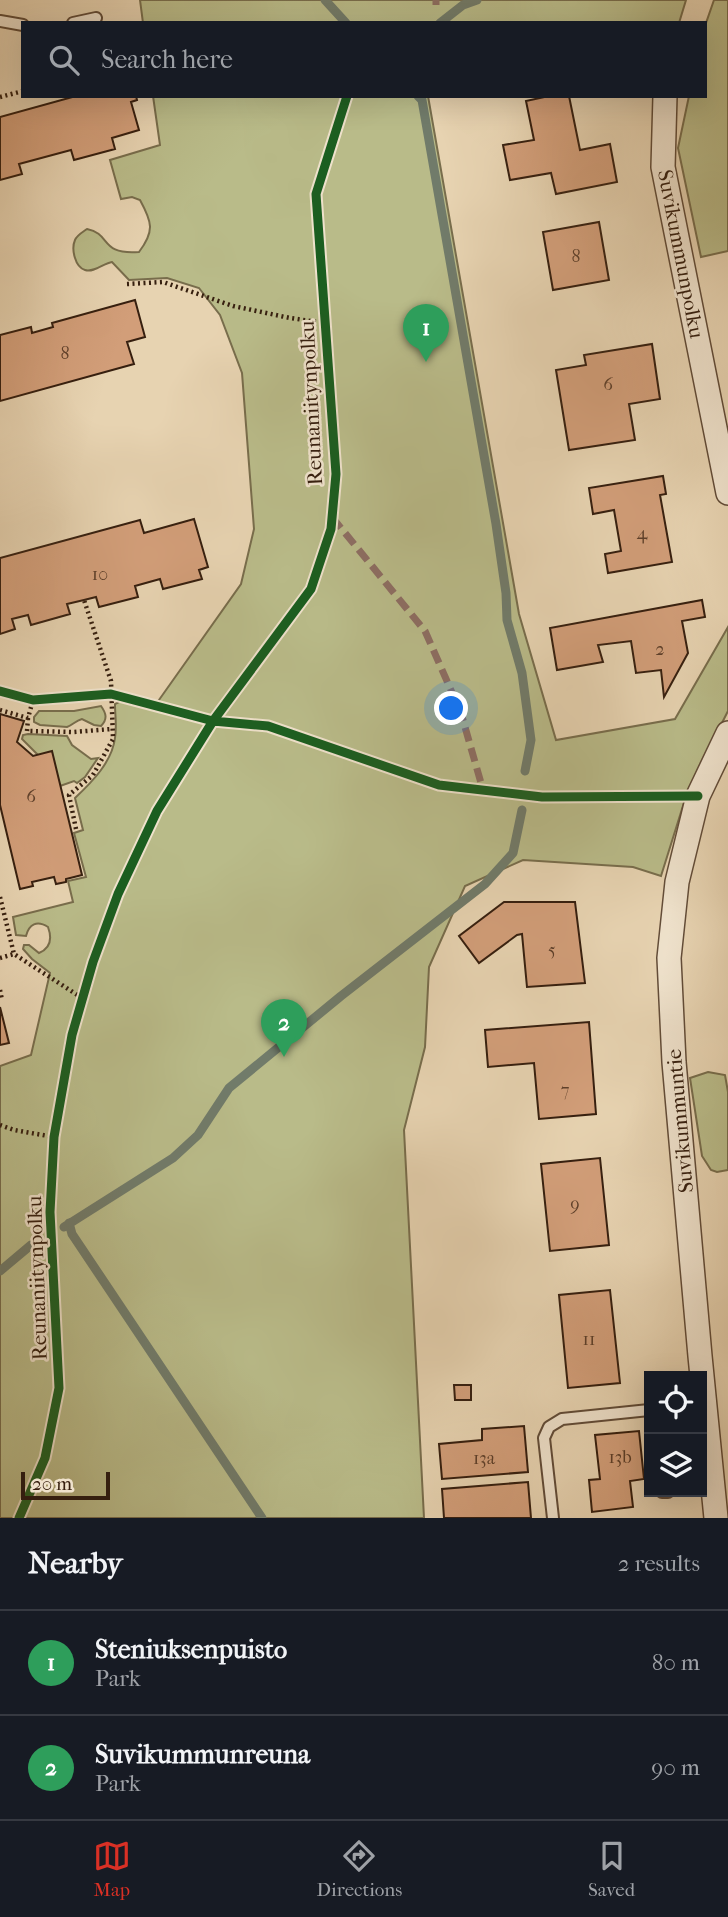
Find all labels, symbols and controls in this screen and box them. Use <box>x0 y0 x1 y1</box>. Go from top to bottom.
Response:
search box <box>21 21 707 98</box>
icon: search <box>45 41 83 79</box>
text: Search here <box>101 44 233 75</box>
street label: Suvikummunpolku <box>653 168 709 340</box>
house number: 8 <box>571 246 581 267</box>
pin: 1 <box>403 304 449 362</box>
street label: Reunaniitynpolku <box>295 320 327 486</box>
house number: 8 <box>60 343 70 364</box>
house number: 6 <box>603 374 613 395</box>
house number: 4 <box>637 523 648 544</box>
house number: 10 <box>92 564 108 585</box>
house number: 2 <box>655 639 665 660</box>
your location <box>434 691 468 725</box>
house number: 6 <box>26 786 36 807</box>
house number: 5 <box>548 940 556 961</box>
pin: 2 <box>261 999 307 1057</box>
street label: Suvikummuntie <box>662 1048 698 1194</box>
house number: 7 <box>561 1080 570 1101</box>
house number: 9 <box>570 1194 580 1215</box>
street label: Reunaniitynpolku <box>22 1195 52 1361</box>
house number: 11 <box>583 1329 595 1350</box>
map controls <box>644 1371 707 1497</box>
button: locate <box>644 1371 707 1434</box>
button: layers <box>644 1434 707 1497</box>
house number: 13b <box>608 1447 632 1468</box>
house number: 13a <box>473 1448 496 1469</box>
scale bar <box>21 1469 110 1501</box>
text: 20 m <box>32 1473 72 1495</box>
text: Nearby <box>28 1546 123 1581</box>
text: 2 results <box>618 1550 700 1577</box>
text: Steniuksenpuisto <box>95 1634 287 1665</box>
text: 1 <box>47 1649 55 1676</box>
text: 80 m <box>652 1649 700 1676</box>
text: Park <box>95 1665 141 1692</box>
text: Suvikummunreuna <box>95 1739 310 1770</box>
text: 2 <box>45 1754 57 1781</box>
text: 90 m <box>651 1754 700 1781</box>
text: Park <box>95 1770 141 1797</box>
tab: Map <box>93 1837 131 1901</box>
tab: Directions <box>317 1837 402 1901</box>
tab: Saved <box>588 1837 635 1901</box>

